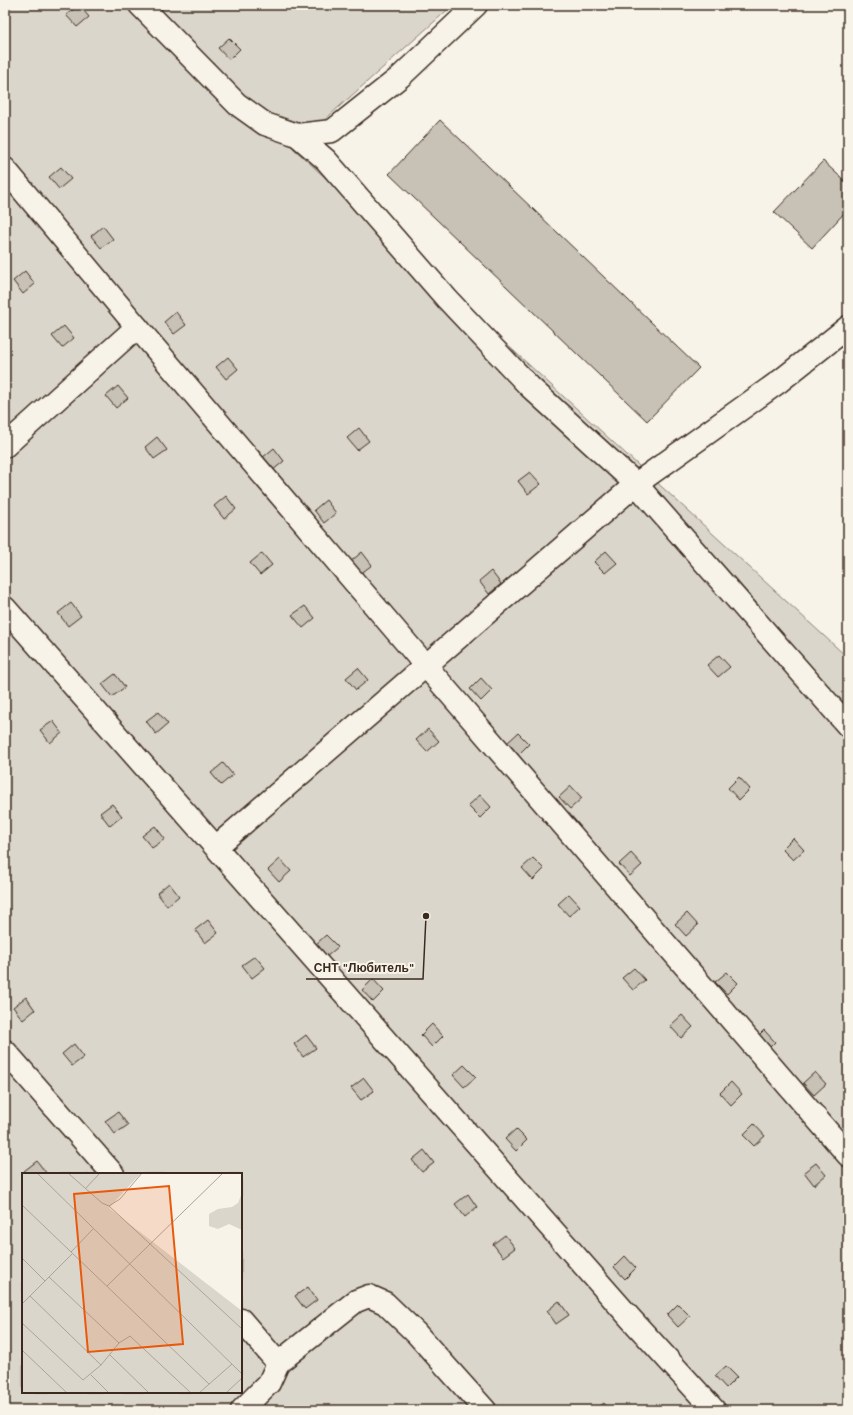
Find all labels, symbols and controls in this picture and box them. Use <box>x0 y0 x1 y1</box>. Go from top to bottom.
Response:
callout: СНТ "Любитель" <box>306 955 423 979</box>
text: СНТ "Любитель" <box>314 959 414 975</box>
inset map <box>22 1173 242 1393</box>

